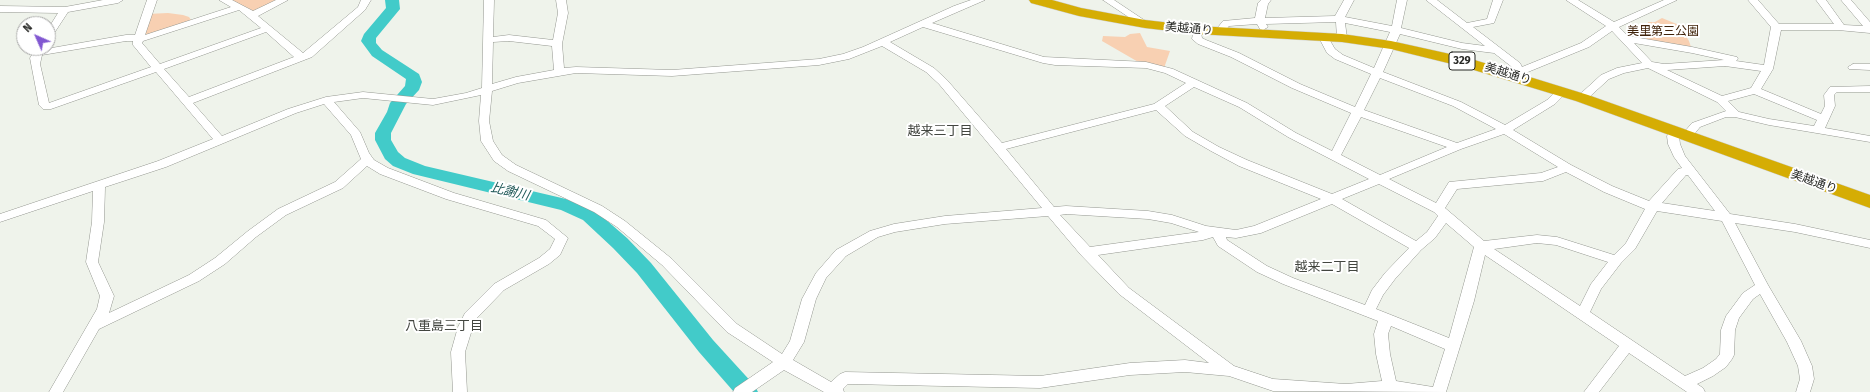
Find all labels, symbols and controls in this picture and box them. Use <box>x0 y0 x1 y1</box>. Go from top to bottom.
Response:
north arrow <box>16 16 56 56</box>
street label: 美越通り <box>1164 20 1214 38</box>
text: N <box>21 21 35 35</box>
park label: 美里第三公園 <box>1627 25 1699 39</box>
road number: 329 <box>1449 52 1475 70</box>
street label: 美越通り <box>1483 60 1533 88</box>
district label: 越来三丁目 <box>908 123 972 139</box>
street label: 美越通り <box>1789 167 1839 197</box>
water label: 比謝川 <box>489 180 531 204</box>
district label: 越来二丁目 <box>1295 259 1359 275</box>
district label: 八重島三丁目 <box>405 318 483 334</box>

